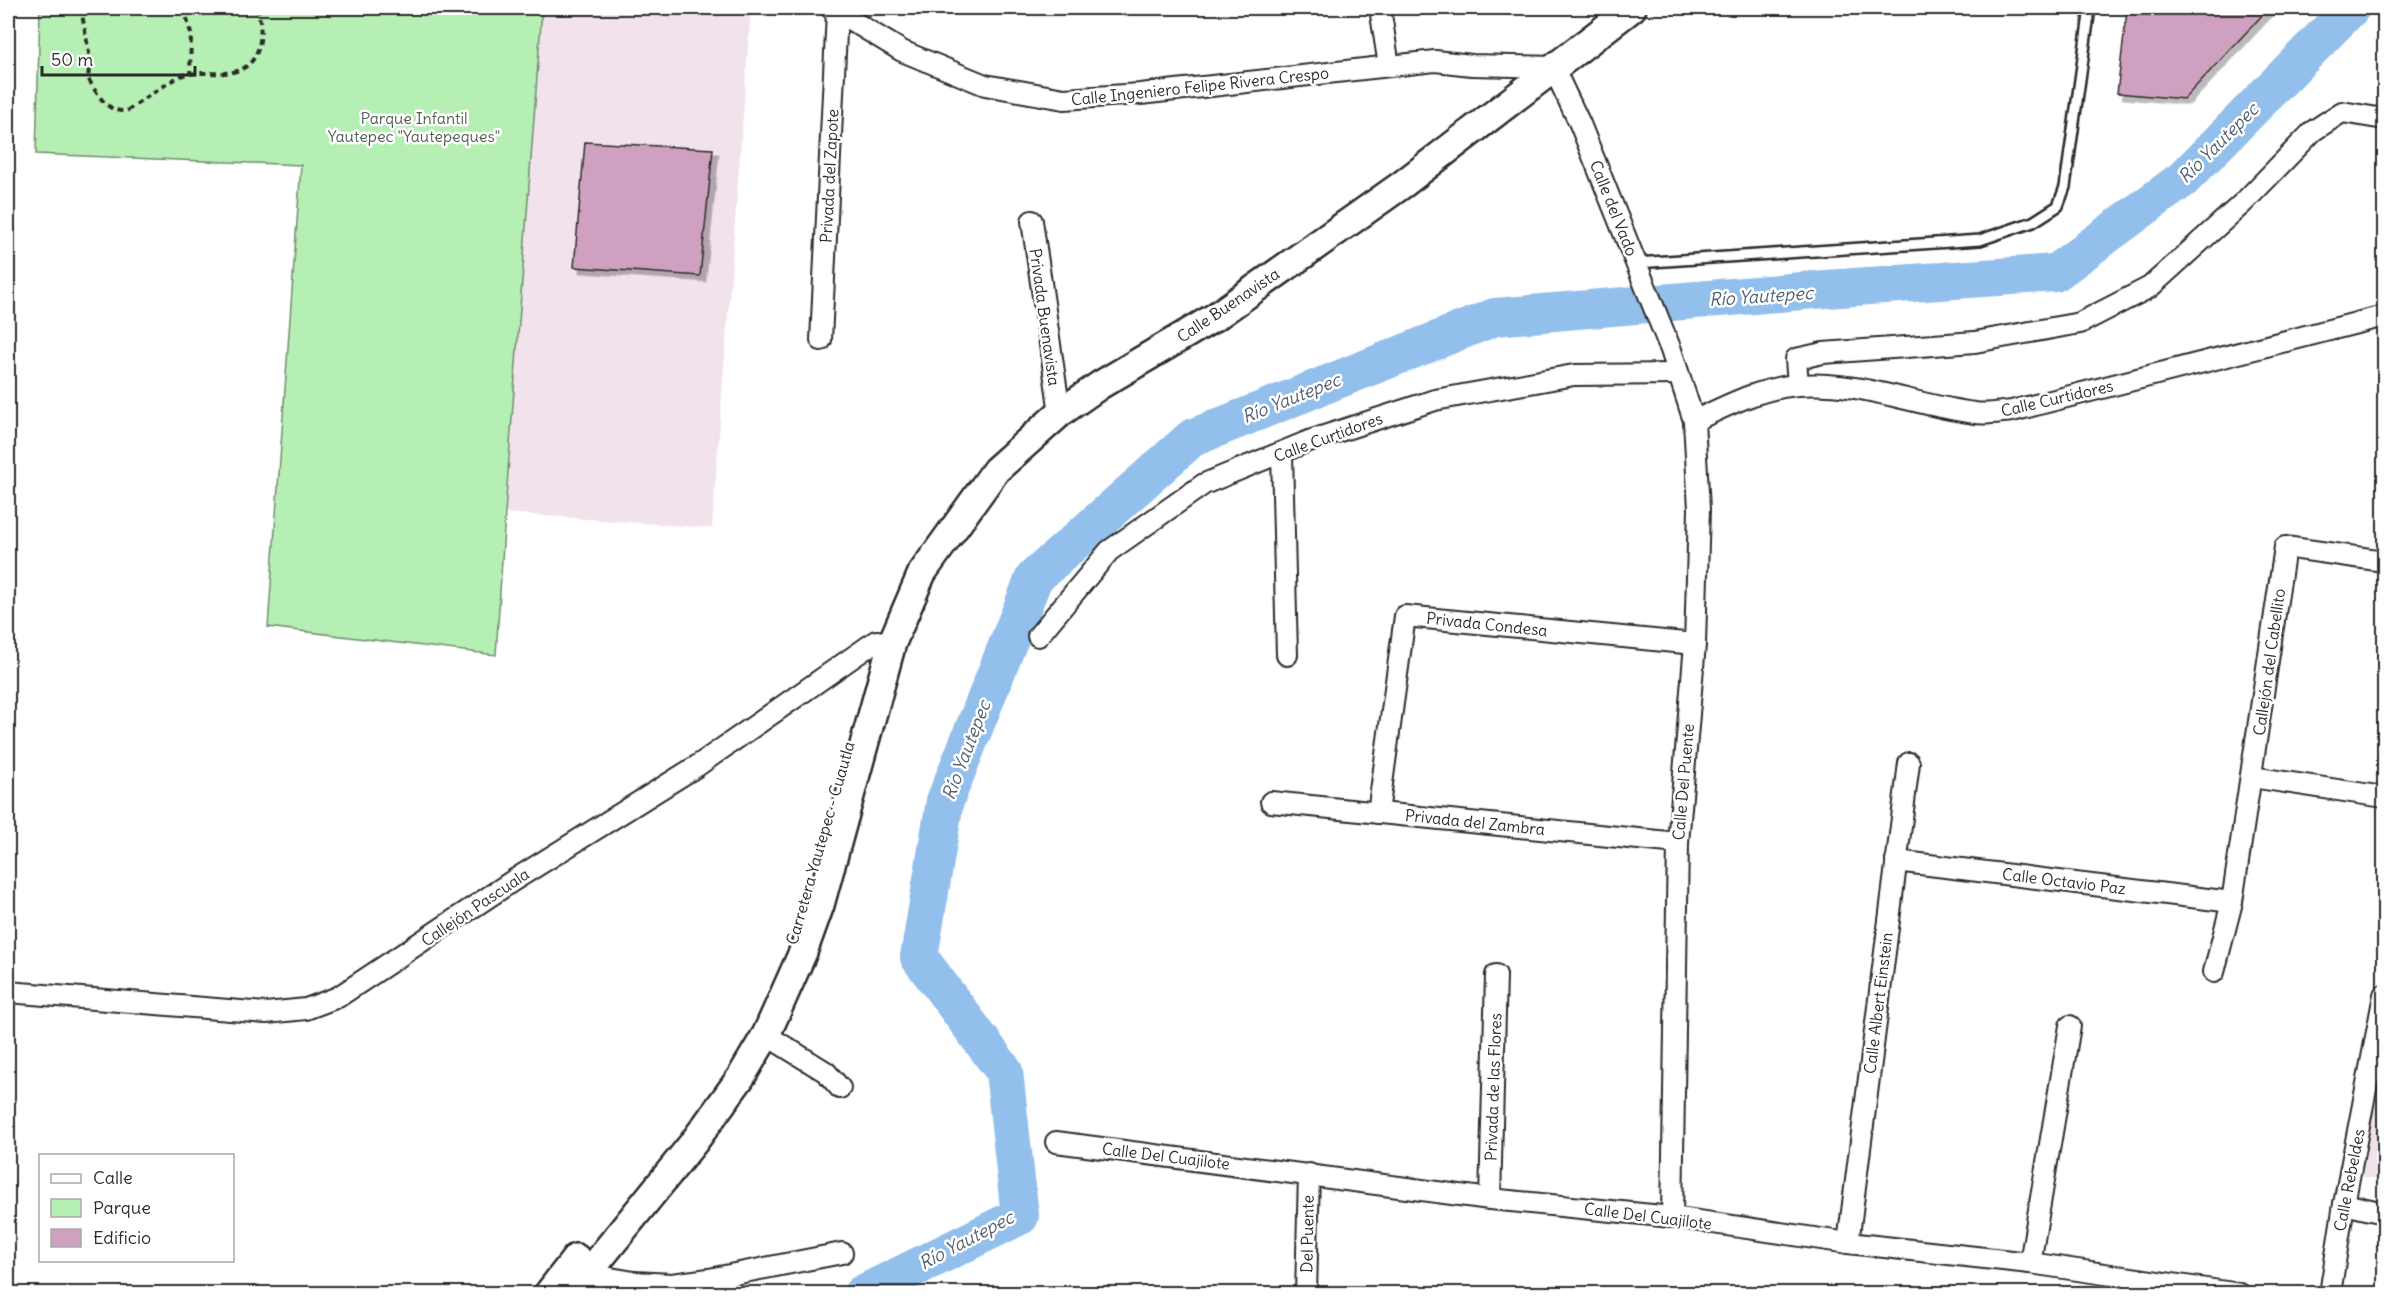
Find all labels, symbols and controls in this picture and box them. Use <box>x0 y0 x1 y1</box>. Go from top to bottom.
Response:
scale bar <box>42 39 195 77</box>
text: 50 m <box>51 48 93 71</box>
street label: Calle Ingeniero Felipe Rivera Crespo <box>1070 63 1330 109</box>
water label: Río Yautepec <box>2173 97 2264 188</box>
park label: Parque Infantil Yautepec "Yautepeques" <box>328 108 500 146</box>
street label: Privada del Zapote <box>816 109 842 243</box>
street label: Calle del Vado <box>1586 157 1642 259</box>
street label: Privada Buenavista <box>1025 247 1065 387</box>
street label: Calle Buenavista <box>1173 263 1283 347</box>
water label: Río Yautepec <box>1708 281 1816 311</box>
water label: Río Yautepec <box>1238 367 1345 428</box>
street label: Calle Curtidores <box>1999 375 2115 421</box>
street label: Calle Curtidores <box>1271 408 1385 466</box>
street label: Callejón del Cabellito <box>2249 587 2289 737</box>
street label: Privada Condesa <box>1425 608 1549 640</box>
water label: Río Yautepec <box>937 696 996 803</box>
street label: Calle Del Puente <box>1668 723 1698 841</box>
street label: Carretera Yautepec - Cuautla <box>781 739 859 947</box>
street label: Privada del Zambra <box>1404 805 1546 839</box>
street label: Calle Octavio Paz <box>2001 863 2127 899</box>
street label: Callejón Pascuala <box>417 864 533 950</box>
street label: Calle Albert Einstein <box>1859 931 1897 1075</box>
street label: Privada de las Flores <box>1480 1013 1506 1161</box>
street label: Calle Rebeldes <box>2329 1127 2369 1233</box>
street label: Calle Del Cuajilote <box>1101 1138 1231 1174</box>
legend <box>39 1154 234 1262</box>
text: Calle <box>93 1166 133 1189</box>
street label: Del Puente <box>1296 1195 1318 1273</box>
text: Parque <box>93 1196 151 1219</box>
street label: Calle Del Cuajilote <box>1583 1198 1713 1234</box>
water label: Río Yautepec <box>915 1205 1019 1275</box>
text: Edificio <box>93 1226 151 1249</box>

